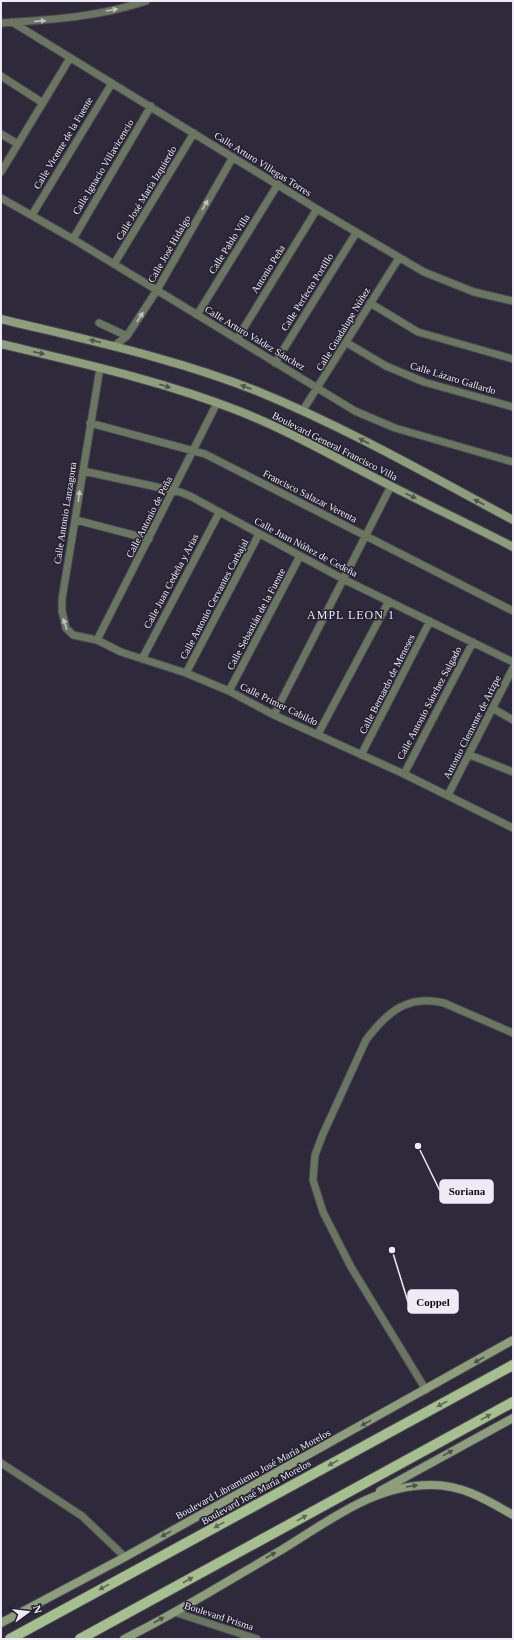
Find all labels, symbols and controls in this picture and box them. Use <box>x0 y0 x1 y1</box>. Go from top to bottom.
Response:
one-way arrow <box>106 7 118 13</box>
one-way arrow <box>34 18 46 24</box>
street label: Calle Vicente de la Fuente <box>31 95 95 191</box>
street label: Calle Ignacio Villavicencio <box>70 117 136 217</box>
street label: Calle Arturo Villegas Torres <box>212 130 314 199</box>
street label: Calle José María Izquierdo <box>113 144 179 242</box>
one-way arrow <box>202 199 209 211</box>
street label: Calle Pablo Villa <box>206 212 252 276</box>
street label: Calle José Hidalgo <box>145 214 193 284</box>
street label: Antonio Peña <box>249 242 287 295</box>
street label: Calle Perfecto Portillo <box>279 251 335 333</box>
street label: Calle Guadalupe Núñez <box>314 285 373 373</box>
street label: Calle Arturo Valdez Sánchez <box>203 304 308 373</box>
one-way arrow <box>136 311 143 323</box>
one-way arrow <box>88 338 101 344</box>
one-way arrow <box>33 350 45 356</box>
street label: Calle Lázaro Gallardo <box>409 360 497 396</box>
one-way arrow <box>159 383 171 389</box>
one-way arrow <box>239 383 251 389</box>
street label: Boulevard General Francisco Villa <box>271 410 400 483</box>
one-way arrow <box>358 438 369 445</box>
street label: Calle Antonio Lanzagorta <box>51 461 79 565</box>
street label: Francisco Salazar Verenta <box>261 468 359 525</box>
street label: Calle Antonio de Peña <box>124 474 175 559</box>
one-way arrow <box>76 490 82 502</box>
one-way arrow <box>405 493 416 499</box>
one-way arrow <box>473 499 484 505</box>
street label: Calle Juan Núñez de Cedeña <box>253 515 360 579</box>
street label: Calle Juan Cedeña y Arias <box>141 532 201 630</box>
street label: Calle Antonio Cervantes Carbajal <box>178 537 251 661</box>
street label: Calle Sebastián de la Fuente <box>225 566 288 672</box>
district label: AMPL LEON 1 <box>307 608 395 622</box>
one-way arrow <box>62 617 68 629</box>
street label: Calle Bernardo de Meneses <box>357 632 417 736</box>
street label: Calle Antonio Sánchez Salgado <box>394 645 464 761</box>
street label: Antonio Clemente de Arizpe <box>441 673 503 781</box>
street label: Calle Primer Cabildo <box>238 680 320 728</box>
callout: Soriana <box>440 1180 493 1203</box>
text: Soriana <box>449 1185 486 1197</box>
callout: Coppel <box>408 1290 458 1313</box>
text: Coppel <box>416 1296 450 1308</box>
one-way arrow <box>473 1357 485 1364</box>
one-way arrow <box>436 1400 448 1407</box>
one-way arrow <box>480 1414 492 1420</box>
one-way arrow <box>360 1420 372 1427</box>
street label: Boulevard Libramiento José María Morelos <box>174 1427 333 1521</box>
one-way arrow <box>442 1450 454 1457</box>
street label: Boulevard José María Morelos <box>199 1457 313 1527</box>
one-way arrow <box>327 1460 339 1466</box>
one-way arrow <box>406 1483 418 1489</box>
one-way arrow <box>296 1514 308 1521</box>
one-way arrow <box>213 1522 224 1529</box>
one-way arrow <box>160 1530 172 1537</box>
one-way arrow <box>265 1552 277 1559</box>
one-way arrow <box>182 1577 194 1583</box>
one-way arrow <box>98 1584 110 1591</box>
north arrow <box>8 1592 48 1632</box>
street label: Boulevard Prisma <box>183 1600 255 1633</box>
text: N <box>31 1604 44 1615</box>
one-way arrow <box>153 1617 165 1624</box>

